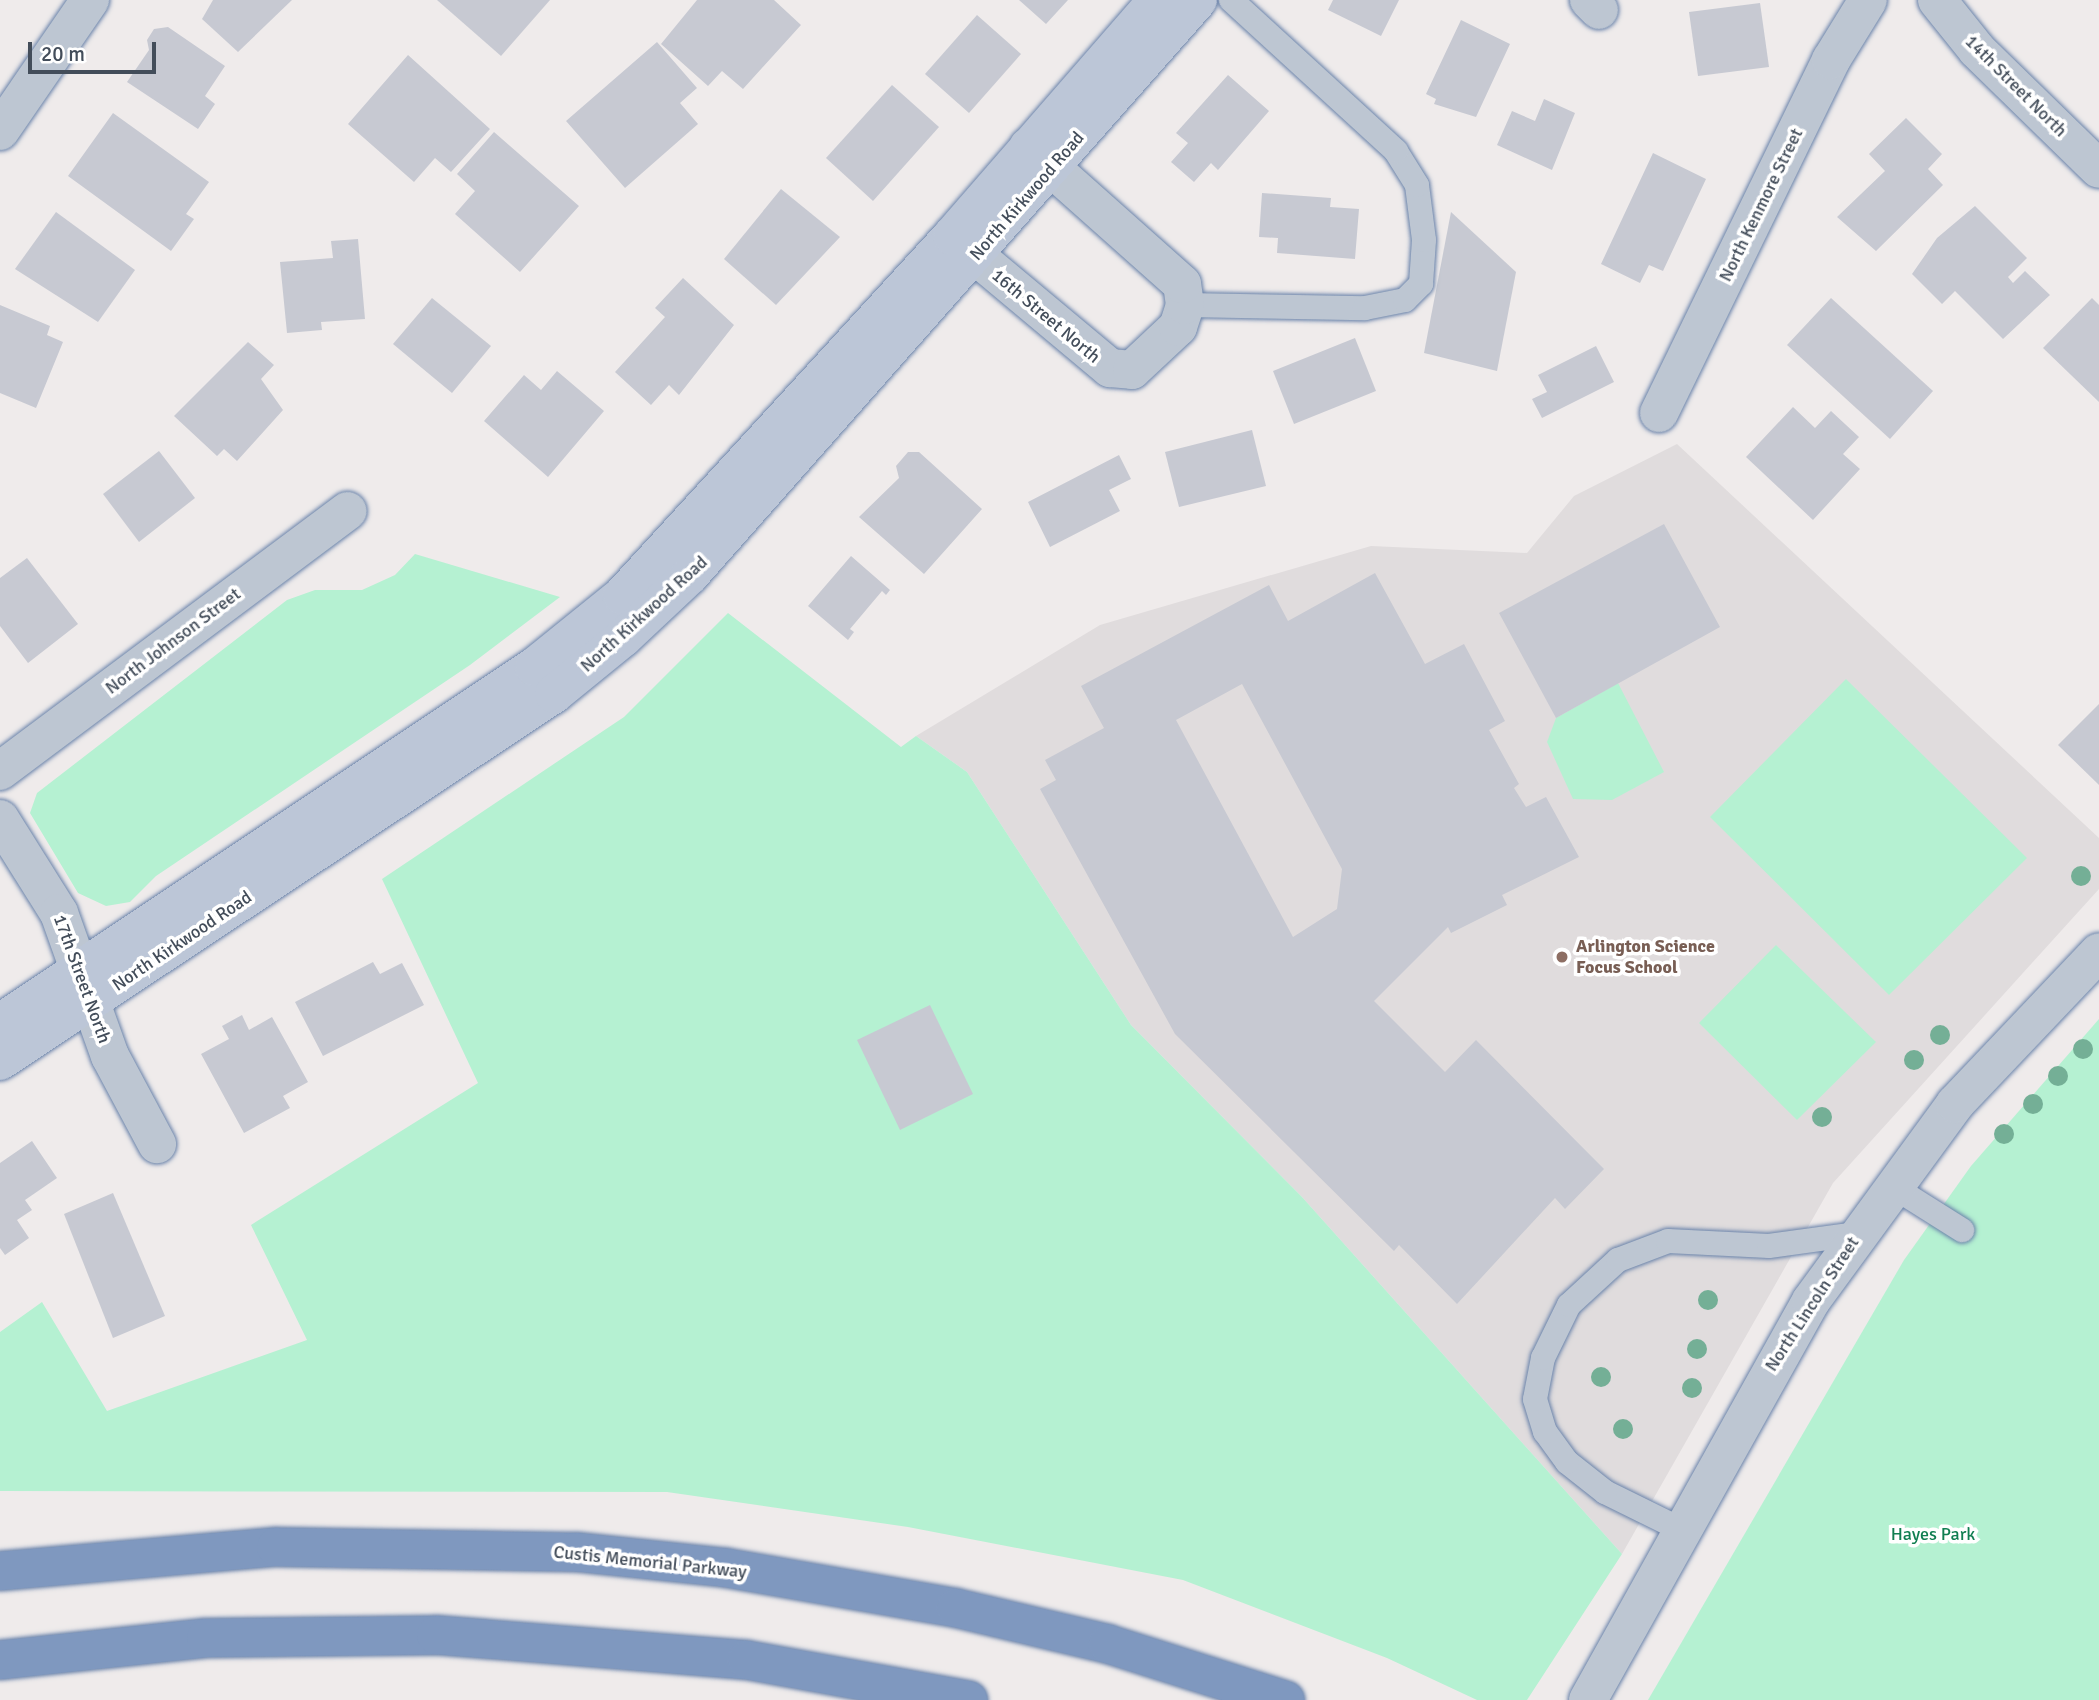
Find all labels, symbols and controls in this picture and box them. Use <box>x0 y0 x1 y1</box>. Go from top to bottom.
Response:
scale bar <box>32 28 159 72</box>
street label: 14th Street North <box>1961 31 2071 141</box>
text: 20 m <box>41 41 85 67</box>
street label: North Kenmore Street <box>1715 125 1807 285</box>
street label: North Kirkwood Road <box>965 127 1089 265</box>
street label: 16th Street North <box>987 264 1105 368</box>
street label: North Kirkwood Road <box>576 551 712 677</box>
street label: North Johnson Street <box>101 583 245 699</box>
street label: North Kirkwood Road <box>108 886 256 996</box>
street label: 17th Street North <box>49 912 115 1046</box>
place label: Arlington Science Focus School <box>1576 936 1715 978</box>
marker: Arlington Science Focus School <box>1554 949 1570 965</box>
street label: North Lincoln Street <box>1760 1233 1864 1375</box>
park label: Hayes Park <box>1891 1523 1975 1545</box>
street label: Custis Memorial Parkway <box>552 1541 748 1583</box>

